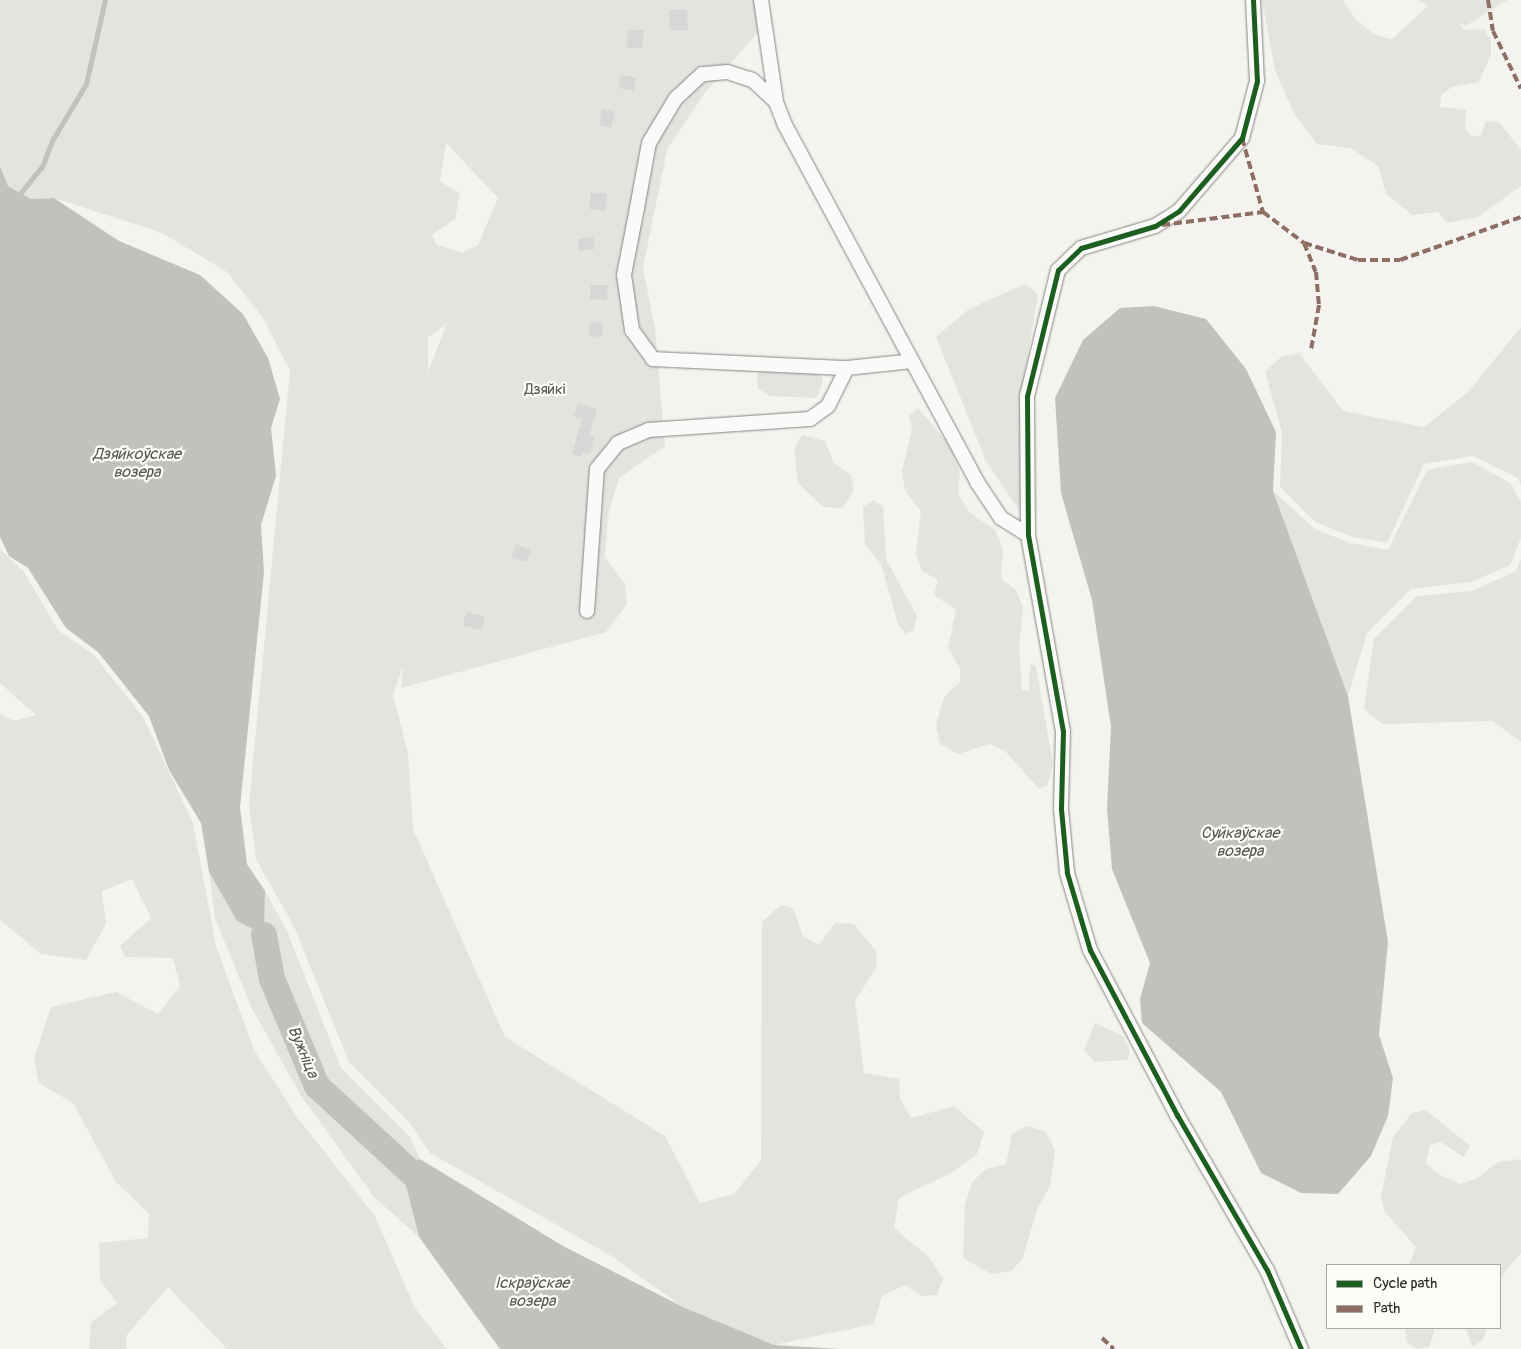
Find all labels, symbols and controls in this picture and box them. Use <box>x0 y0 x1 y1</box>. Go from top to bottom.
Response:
park label: Дзяйкі <box>525 381 565 399</box>
water label: Дзяйкоўскае возера <box>93 444 181 482</box>
water label: Суйкаўскае возера <box>1201 823 1279 861</box>
water label: Вужніца <box>284 1023 322 1081</box>
legend <box>1326 1264 1501 1329</box>
water label: Іскраўскае возера <box>495 1273 569 1311</box>
text: Cycle path <box>1373 1274 1437 1293</box>
text: Path <box>1373 1299 1400 1318</box>

